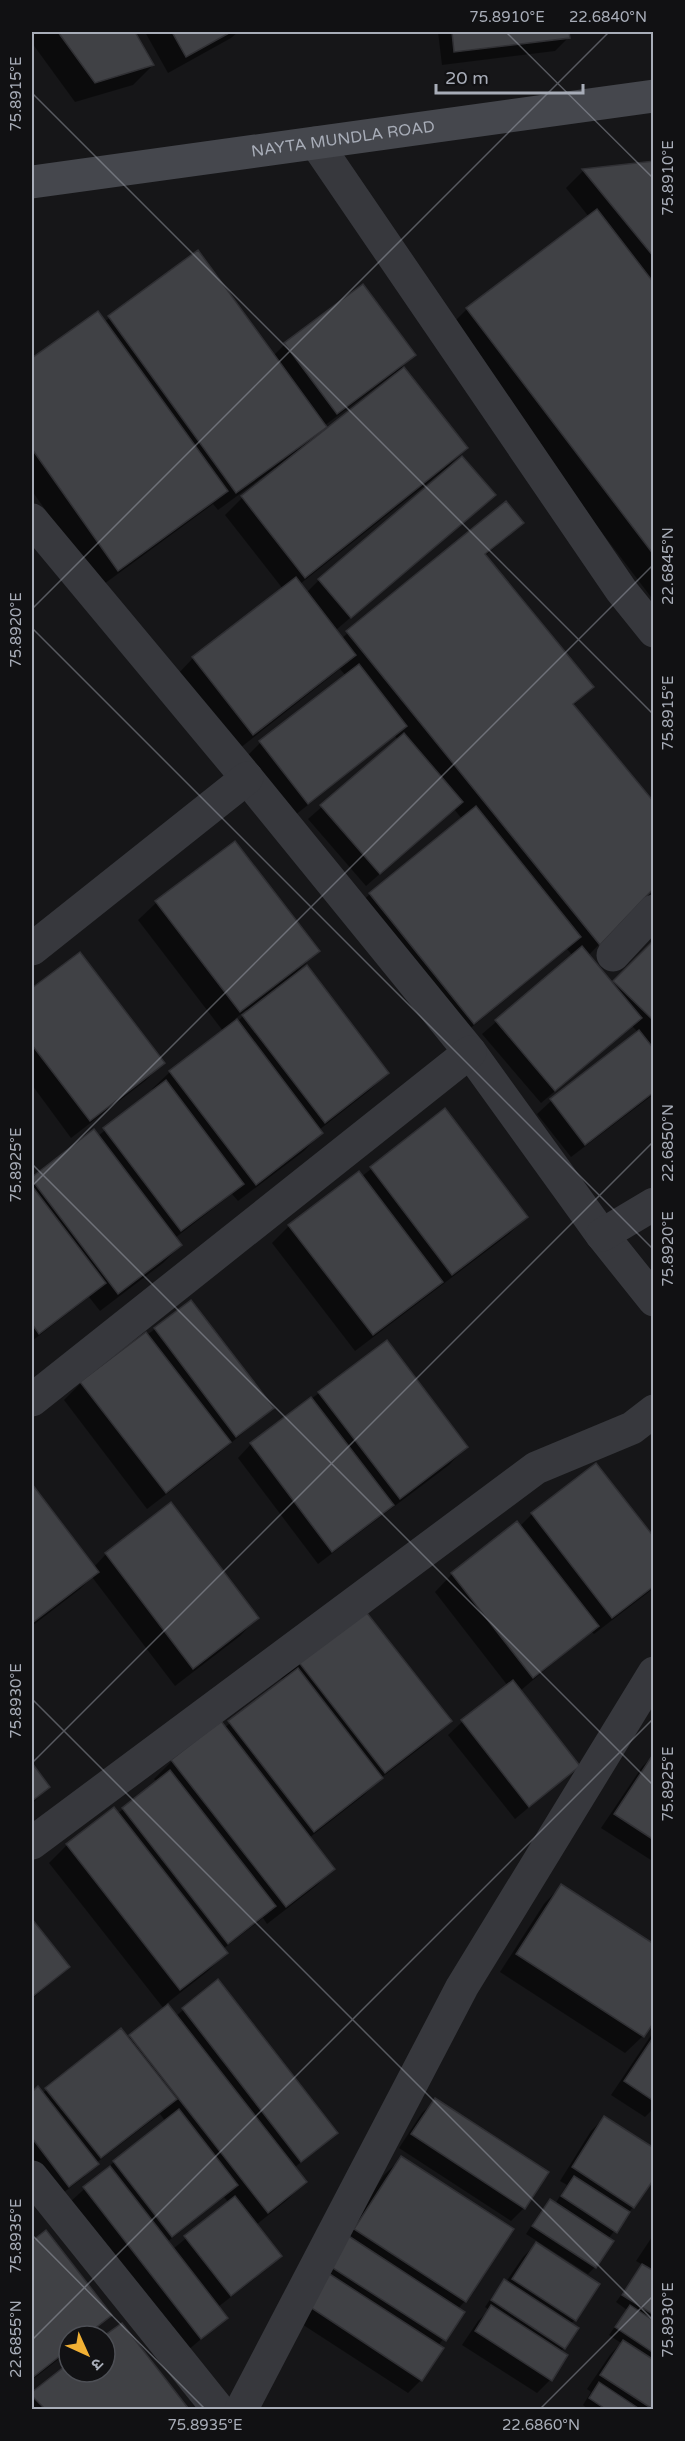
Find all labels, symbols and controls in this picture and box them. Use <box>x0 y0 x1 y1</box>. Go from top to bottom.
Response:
text: 75.8910°E <box>469 8 545 26</box>
text: 22.6840°N <box>569 8 647 26</box>
text: 75.8915°E <box>7 56 25 132</box>
scale bar <box>436 57 583 95</box>
text: 20 m <box>445 67 489 89</box>
street label: NAYTA MUNDLA ROAD <box>250 116 436 162</box>
text: 75.8910°E <box>659 140 677 216</box>
text: 22.6845°N <box>659 527 677 605</box>
text: 75.8920°E <box>7 592 25 668</box>
text: 75.8915°E <box>659 675 677 751</box>
text: 22.6850°N <box>659 1104 677 1182</box>
text: 75.8925°E <box>7 1127 25 1203</box>
text: 75.8920°E <box>659 1211 677 1287</box>
text: 75.8930°E <box>7 1663 25 1739</box>
text: 75.8925°E <box>659 1746 677 1822</box>
text: 75.8935°E <box>7 2198 25 2274</box>
text: 75.8930°E <box>659 2282 677 2358</box>
text: 22.6855°N <box>7 2300 25 2378</box>
north arrow <box>57 2324 117 2384</box>
text: उ <box>86 2354 107 2375</box>
text: 75.8935°E <box>167 2416 243 2434</box>
text: 22.6860°N <box>502 2416 580 2434</box>

